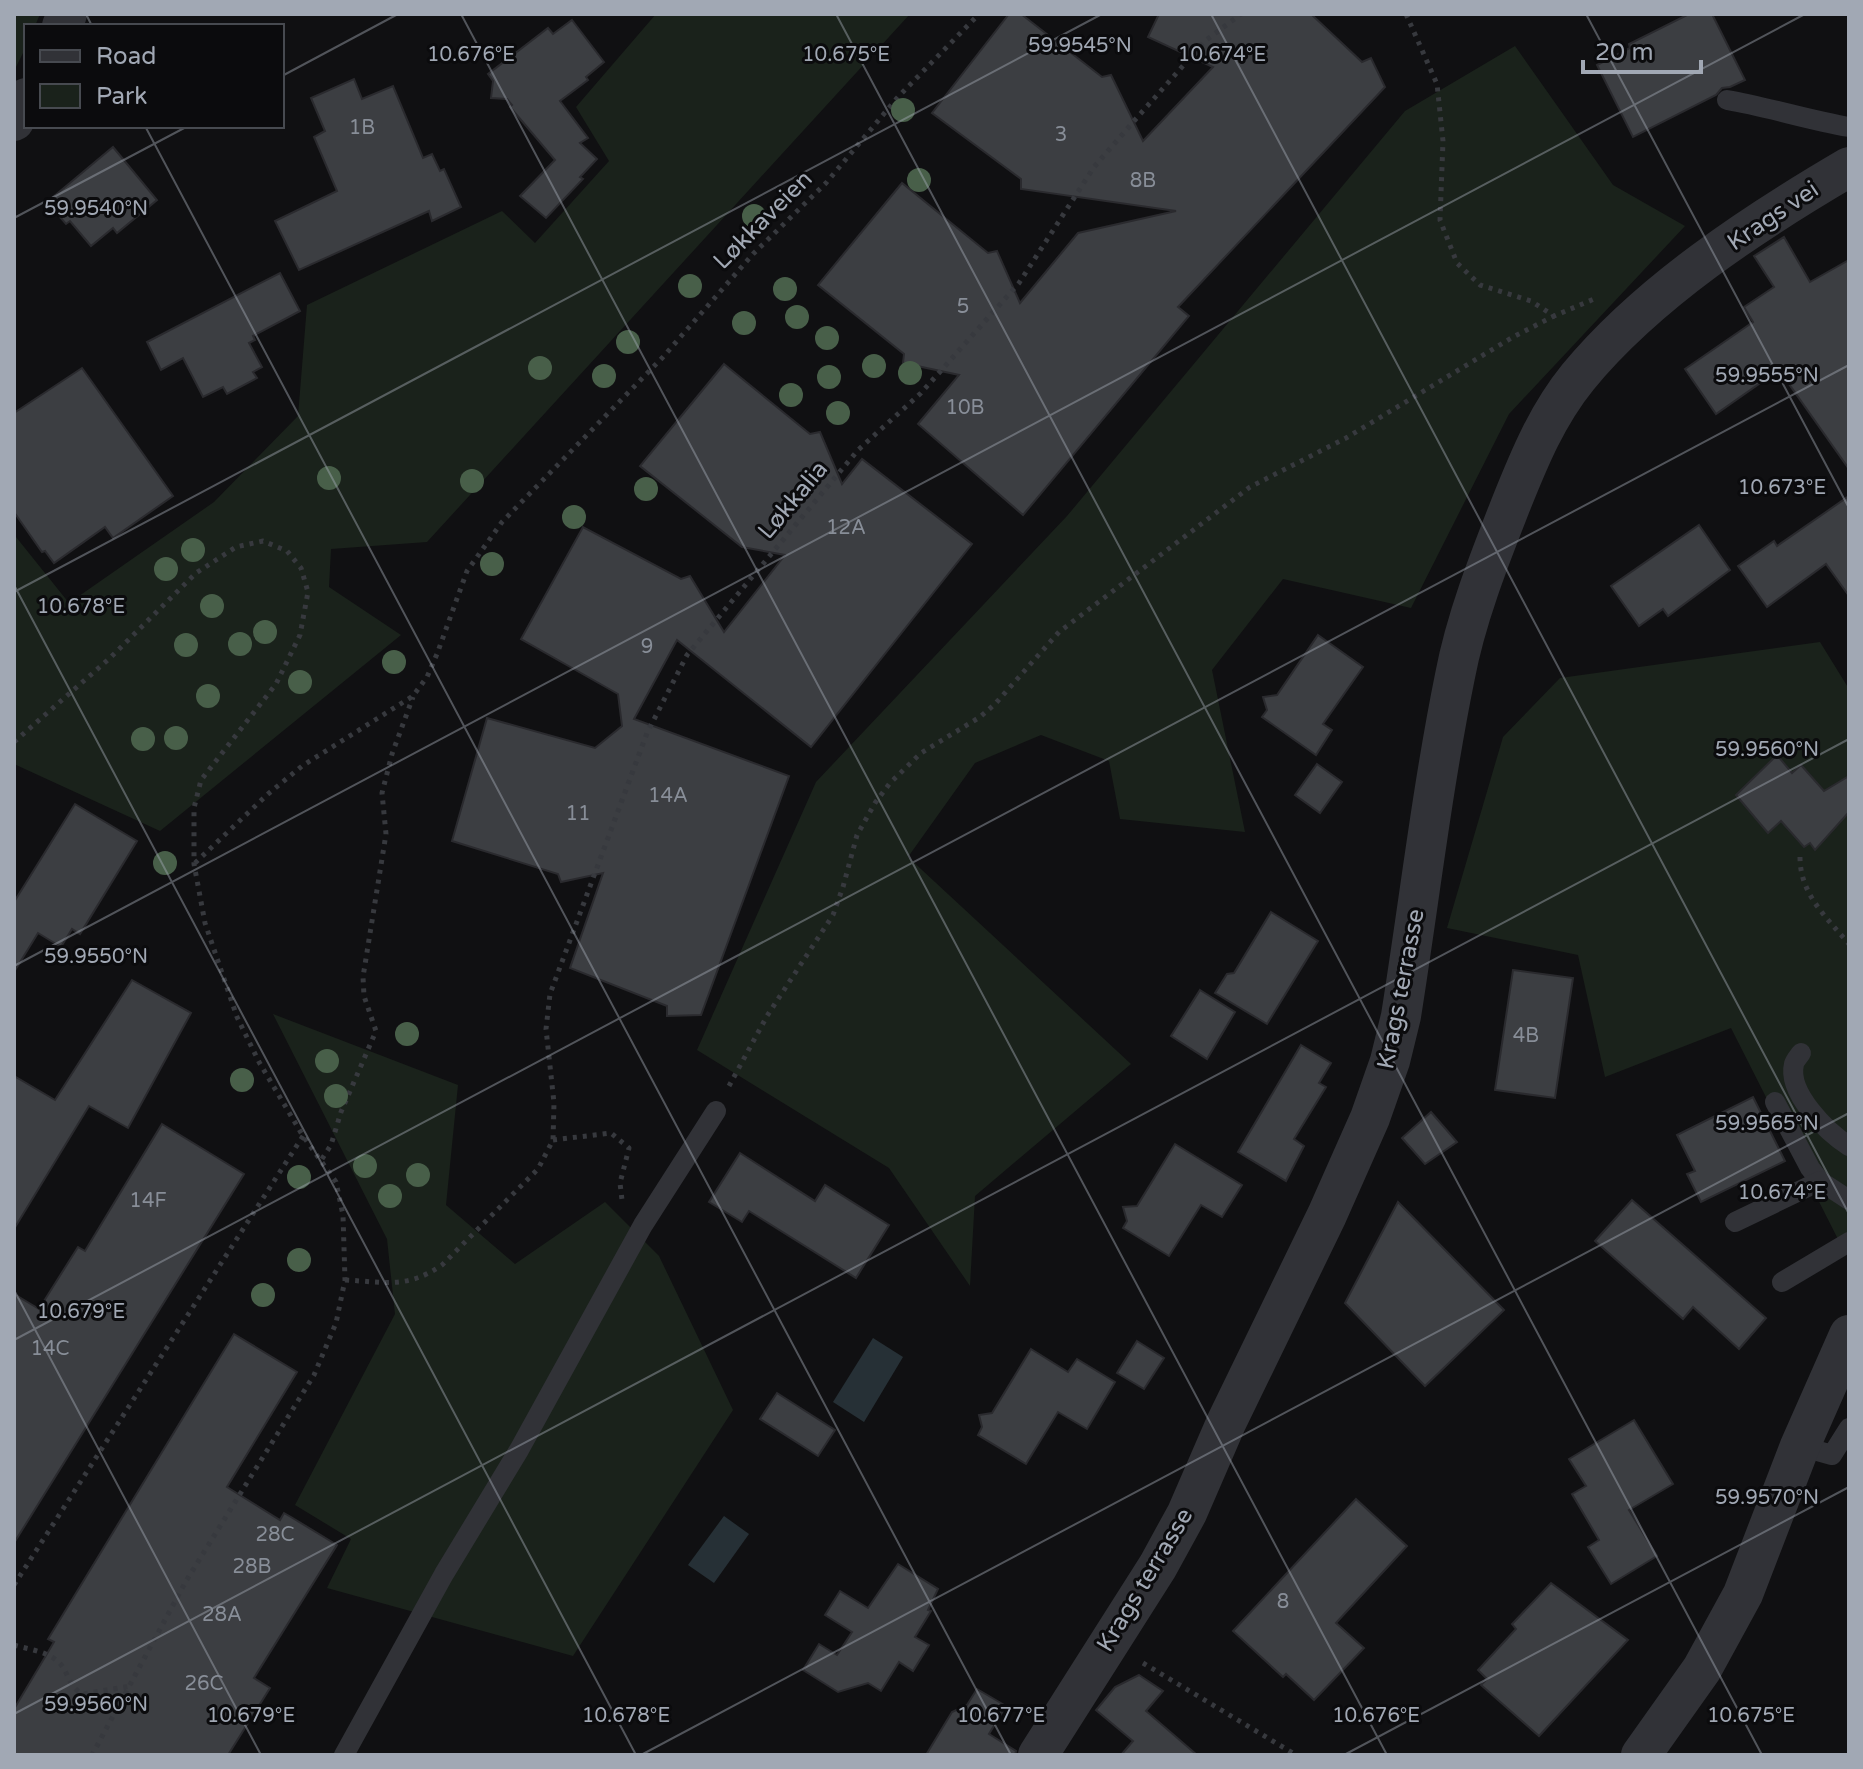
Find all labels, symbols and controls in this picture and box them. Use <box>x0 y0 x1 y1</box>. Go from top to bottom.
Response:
legend <box>24 24 284 128</box>
scale bar <box>1583 24 1701 74</box>
text: 59.9545°N <box>1028 34 1132 58</box>
text: 20 m <box>1595 38 1653 67</box>
text: Road <box>96 42 156 71</box>
text: 10.676°E <box>427 43 515 67</box>
text: 10.675°E <box>802 43 890 67</box>
text: 10.674°E <box>1178 43 1266 67</box>
text: Park <box>96 82 147 111</box>
house number: 1B <box>349 116 375 140</box>
house number: 3 <box>1055 123 1067 147</box>
street label: Løkkaveien <box>708 165 818 275</box>
house number: 8B <box>1130 169 1156 193</box>
street label: Krags vei <box>1722 175 1824 257</box>
text: 59.9540°N <box>44 197 148 221</box>
house number: 5 <box>957 295 969 319</box>
text: 59.9555°N <box>1715 364 1819 388</box>
house number: 10B <box>946 396 984 420</box>
street label: Løkkalia <box>752 455 834 545</box>
text: 10.673°E <box>1738 476 1826 500</box>
house number: 12A <box>826 516 866 540</box>
text: 10.678°E <box>37 595 125 619</box>
house number: 9 <box>641 635 653 659</box>
text: 59.9560°N <box>1715 738 1819 762</box>
house number: 14A <box>648 784 688 808</box>
house number: 11 <box>565 802 591 826</box>
street label: Krags terrasse <box>1371 906 1431 1072</box>
text: 59.9550°N <box>44 945 148 969</box>
house number: 4B <box>1513 1024 1539 1048</box>
text: 59.9565°N <box>1715 1112 1819 1136</box>
text: 10.674°E <box>1738 1181 1826 1205</box>
house number: 14F <box>129 1189 167 1213</box>
text: 10.679°E <box>37 1300 125 1324</box>
house number: 14C <box>30 1337 70 1361</box>
text: 59.9570°N <box>1715 1486 1819 1510</box>
street label: Krags terrasse <box>1091 1503 1199 1657</box>
house number: 28C <box>255 1523 295 1547</box>
house number: 28B <box>233 1555 271 1579</box>
house number: 8 <box>1277 1590 1289 1614</box>
house number: 28A <box>202 1603 242 1627</box>
house number: 26C <box>184 1672 224 1696</box>
text: 59.9560°N <box>44 1693 148 1717</box>
text: 10.679°E <box>207 1704 295 1728</box>
text: 10.678°E <box>582 1704 670 1728</box>
text: 10.677°E <box>957 1704 1045 1728</box>
text: 10.676°E <box>1332 1704 1420 1728</box>
text: 10.675°E <box>1707 1704 1795 1728</box>

